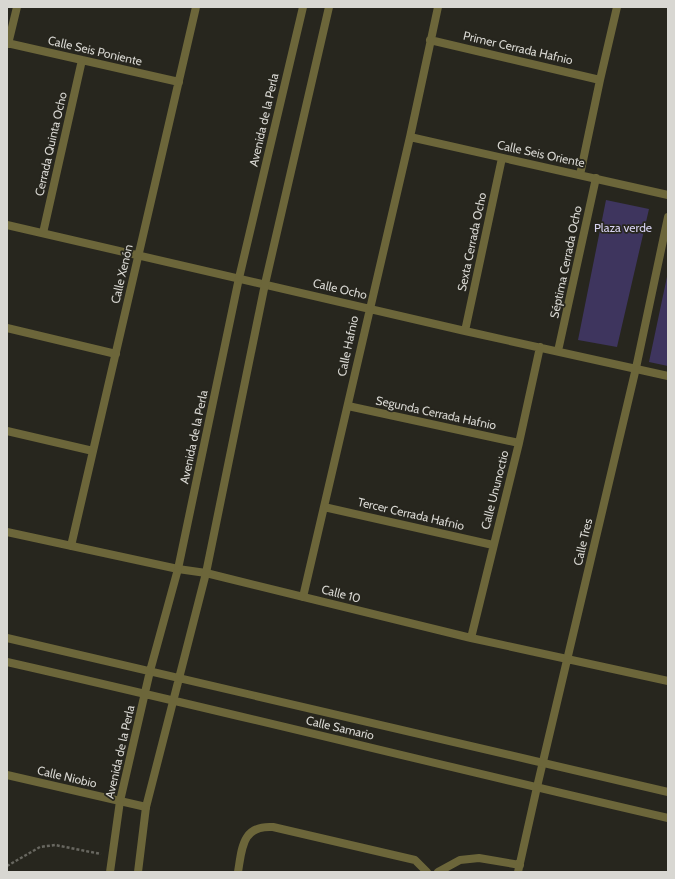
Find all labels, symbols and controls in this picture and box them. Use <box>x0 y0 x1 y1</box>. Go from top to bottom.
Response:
street label: Primer Cerrada Hafnio <box>462 28 575 67</box>
street label: Calle Seis Poniente <box>46 32 144 69</box>
street label: Avenida de la Perla <box>245 72 282 168</box>
street label: Cerrada Quinta Ocho <box>31 90 70 198</box>
street label: Calle Seis Oriente <box>496 137 586 170</box>
street label: Sexta Cerrada Ocho <box>454 191 489 293</box>
street label: Séptima Cerrada Ocho <box>546 204 585 320</box>
park label: Plaza verde <box>594 220 652 235</box>
street label: Calle Xenón <box>107 242 136 305</box>
street label: Calle Ocho <box>311 275 369 302</box>
street label: Calle Hafnio <box>334 314 361 378</box>
street label: Avenida de la Perla <box>176 388 211 485</box>
street label: Segunda Cerrada Hafnio <box>374 392 498 433</box>
street label: Calle Ununoctio <box>477 448 512 531</box>
street label: Tercer Cerrada Hafnio <box>356 494 466 533</box>
street label: Calle Tres <box>570 517 595 567</box>
street label: Calle 10 <box>320 581 362 606</box>
street label: Avenida de la Perla <box>101 704 138 800</box>
street label: Calle Samario <box>305 712 376 743</box>
street label: Calle Niobio <box>36 762 99 791</box>

